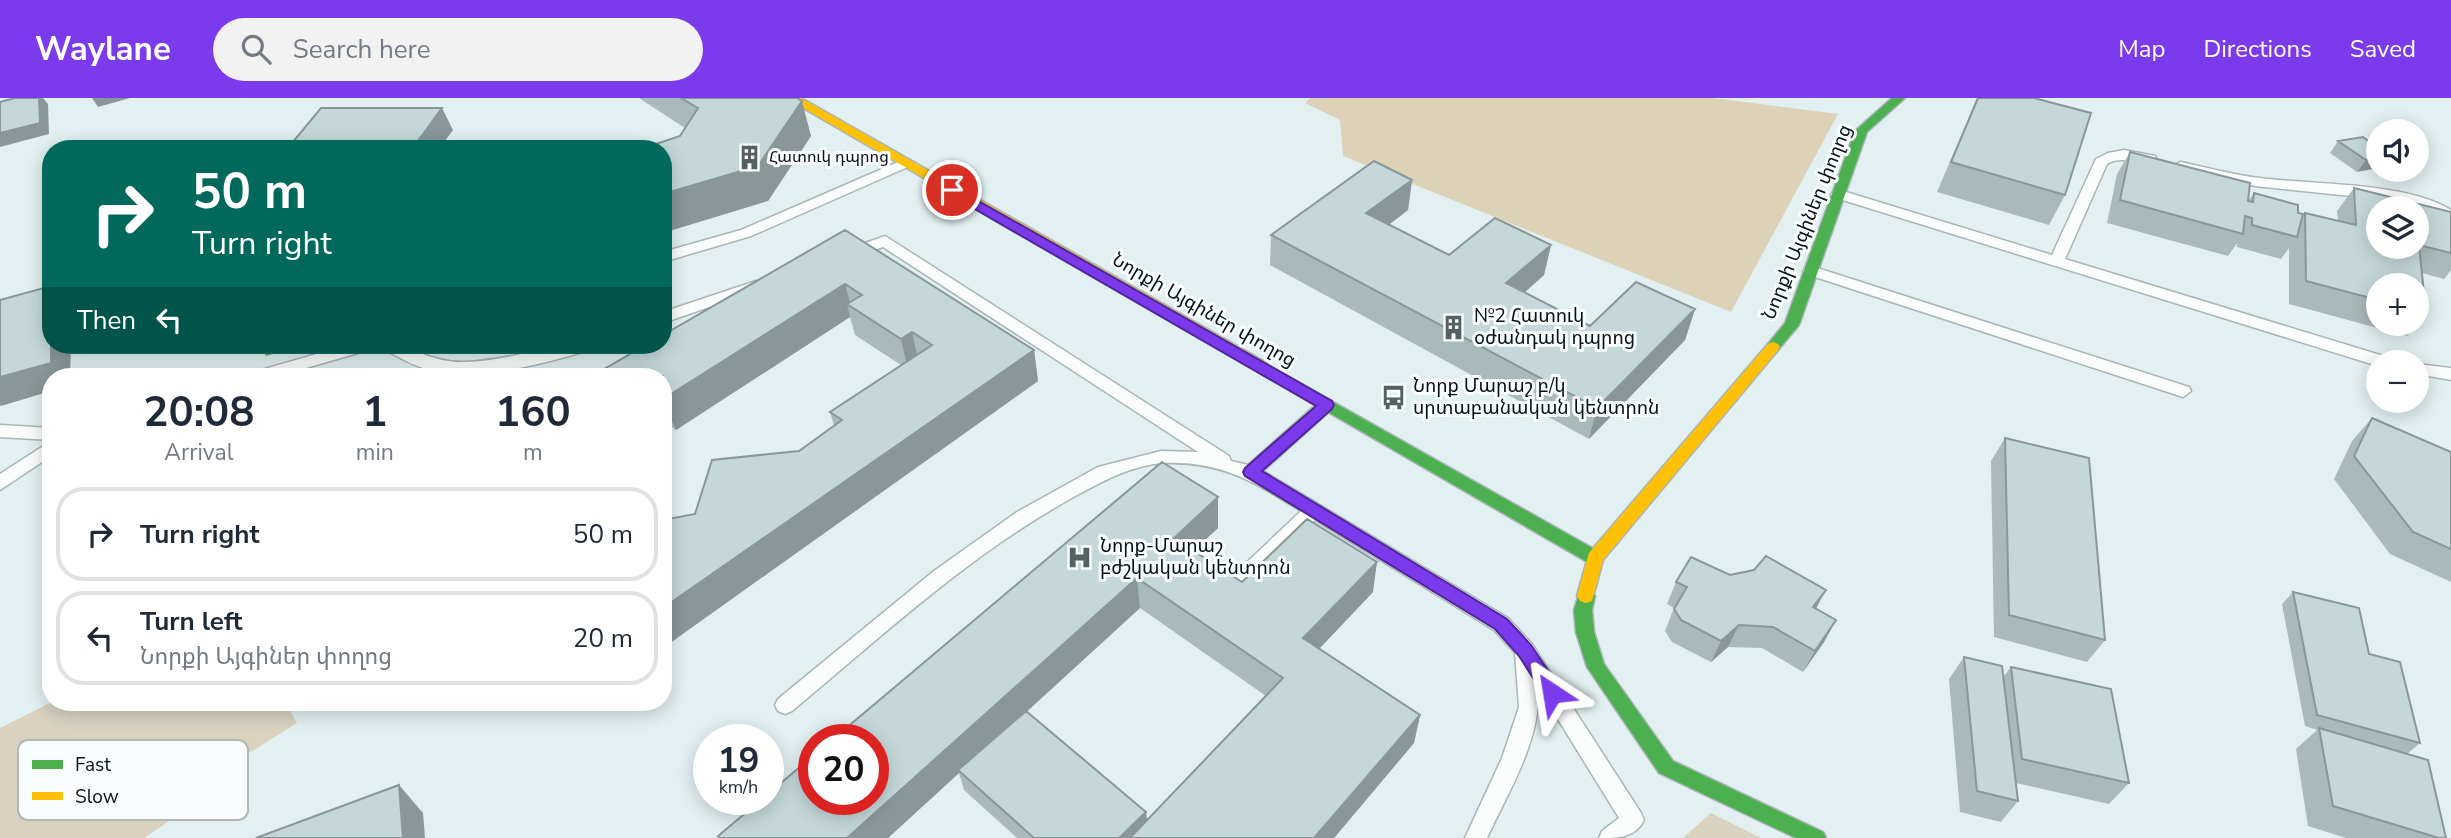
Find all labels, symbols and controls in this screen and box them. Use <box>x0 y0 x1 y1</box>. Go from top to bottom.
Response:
search box <box>213 18 703 81</box>
text: Waylane <box>35 27 171 72</box>
icon: search <box>237 30 275 68</box>
text: Search here <box>293 32 431 67</box>
text: Map <box>2118 33 2165 65</box>
text: Directions <box>2203 33 2312 65</box>
text: Saved <box>2350 33 2416 65</box>
map controls <box>2366 119 2429 413</box>
button: sound <box>2366 119 2429 182</box>
street label: Նորքի Այգիներ փողոց <box>1756 121 1858 323</box>
building icon: Հատուկ դպրոց <box>735 143 763 171</box>
place label: Հատուկ դպրոց <box>769 146 889 168</box>
text: 50 m <box>192 158 307 225</box>
pin <box>922 160 982 220</box>
icon: right <box>77 168 168 259</box>
icon: arrive <box>933 171 971 209</box>
button: layers <box>2366 196 2429 259</box>
text: Turn right <box>192 222 332 265</box>
street label: Նորքի Այգիներ փողոց <box>1107 247 1301 373</box>
button: + <box>2366 273 2429 336</box>
icon: left <box>150 301 188 339</box>
text: Then <box>77 303 136 338</box>
place label: №2 Հատուկ օժանդակ դպրոց <box>1474 303 1635 351</box>
building icon: №2 Հատուկ օժանդակ դպրոց <box>1440 313 1468 341</box>
button: − <box>2366 350 2429 413</box>
place label: Նորք Մարաշ բ/կ սրտաբանական կենտրոն <box>1413 373 1659 421</box>
bus stop icon: Նորք Մարաշ բ/կ սրտաբանական կենտրոն <box>1379 383 1407 411</box>
text: 20:08 <box>143 384 254 441</box>
text: 1 <box>362 384 387 441</box>
text: 160 <box>495 384 571 441</box>
text: Arrival <box>164 437 233 468</box>
text: min <box>356 437 394 468</box>
text: m <box>523 437 543 468</box>
icon: right <box>81 515 119 553</box>
text: Turn right <box>140 517 259 552</box>
text: 50 m <box>573 517 633 552</box>
place label: Նորք-Մարաշ բժշկական կենտրոն <box>1100 533 1291 581</box>
hospital icon: Նորք-Մարաշ բժշկական կենտրոն <box>1066 543 1094 571</box>
text: Turn left <box>140 604 243 639</box>
icon: left <box>81 619 119 657</box>
text: 20 m <box>573 621 633 656</box>
text: Նորքի Այգիներ փողոց <box>140 641 392 672</box>
position arrow <box>1515 656 1589 730</box>
speed limit sign: 20 <box>798 724 889 815</box>
text: 19 <box>717 737 760 784</box>
legend <box>18 740 248 820</box>
text: Fast <box>75 752 111 778</box>
text: km/h <box>719 775 758 799</box>
text: Slow <box>75 784 119 810</box>

